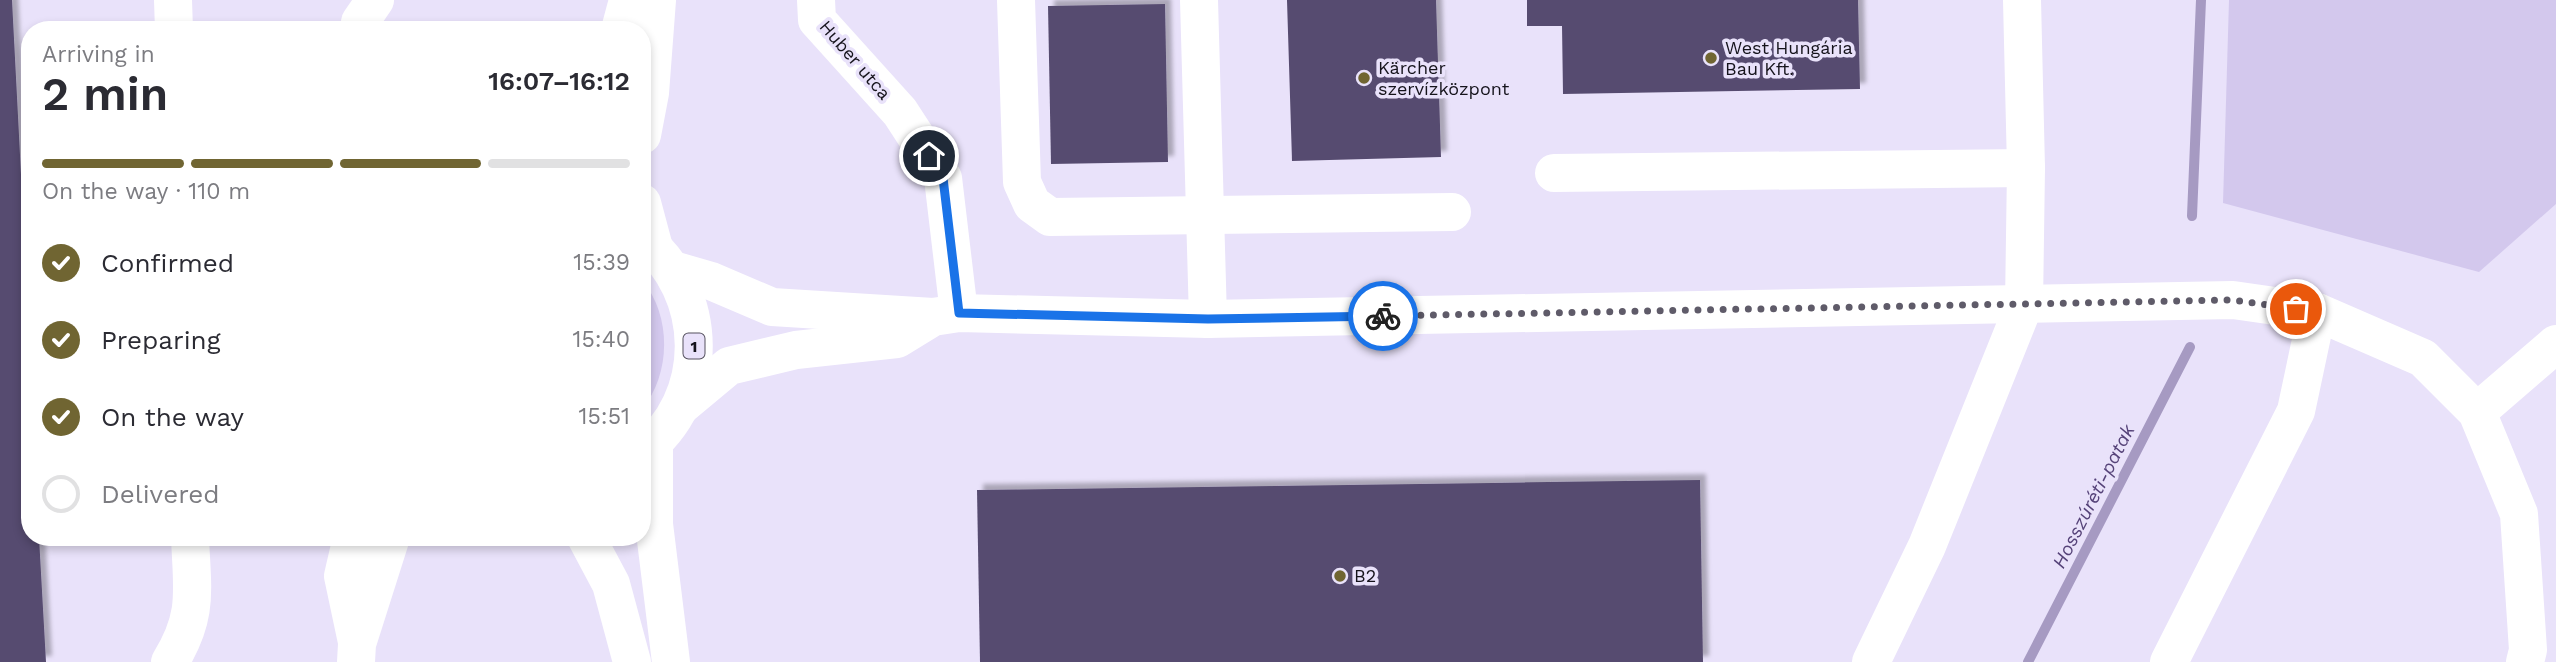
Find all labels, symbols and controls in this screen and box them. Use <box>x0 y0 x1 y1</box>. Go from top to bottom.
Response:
street label: Huber utca <box>815 16 895 103</box>
place label: West Hungária Bau Kft. <box>1725 37 1853 79</box>
text: Arriving in <box>42 41 155 68</box>
marker: West Hungária Bau Kft. <box>1703 50 1719 66</box>
place label: Kärcher szervízközpont <box>1378 57 1510 99</box>
text: 16:07–16:12 <box>488 66 630 96</box>
text: 2 min <box>42 67 168 121</box>
marker: Kärcher szervízközpont <box>1356 70 1372 86</box>
pin <box>899 126 959 186</box>
icon: home <box>910 137 948 175</box>
text: On the way · 110 m <box>42 178 250 205</box>
icon: check <box>42 244 80 282</box>
text: Confirmed <box>101 248 234 278</box>
text: 15:39 <box>573 249 630 276</box>
pin <box>2266 279 2326 339</box>
courier <box>1348 281 1418 351</box>
icon: bag <box>2277 290 2315 328</box>
icon: bike <box>1364 297 1402 335</box>
icon: check <box>42 321 80 359</box>
text: Preparing <box>101 325 221 355</box>
text: 15:40 <box>572 326 630 353</box>
road number: 1 <box>684 334 704 358</box>
icon: check <box>42 398 80 436</box>
text: On the way <box>101 402 244 432</box>
text: 15:51 <box>578 403 630 430</box>
water label: Hosszúréti-patak <box>2047 420 2140 572</box>
text: Delivered <box>101 479 220 509</box>
place label: B2 <box>1354 565 1376 586</box>
marker: B2 <box>1332 568 1348 584</box>

